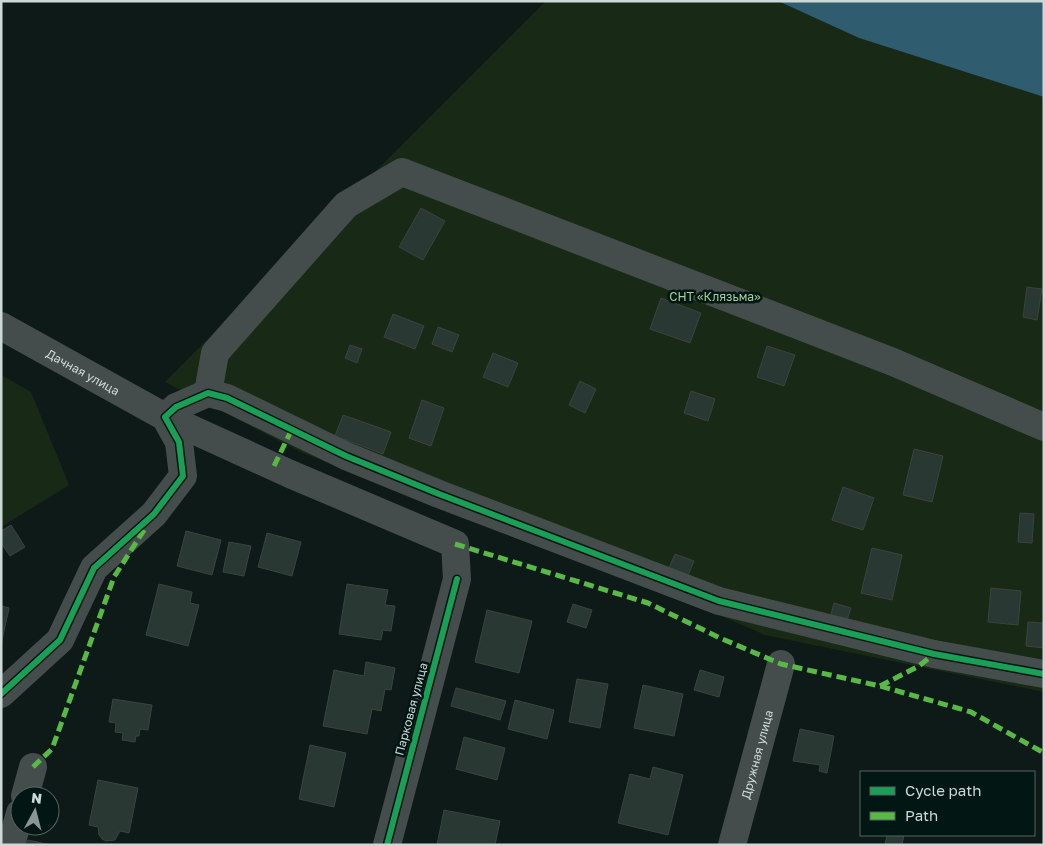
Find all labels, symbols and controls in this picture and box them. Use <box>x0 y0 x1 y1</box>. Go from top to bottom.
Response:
park label: СНТ «Клязьма» <box>669 289 761 304</box>
street label: Дачная улица <box>44 345 122 398</box>
street label: Парковая улица <box>391 661 431 757</box>
street label: Дружная улица <box>737 708 776 800</box>
legend <box>860 771 1035 836</box>
text: Cycle path <box>905 781 981 799</box>
north arrow <box>10 786 60 836</box>
text: N <box>30 789 43 807</box>
text: Path <box>905 806 938 824</box>

